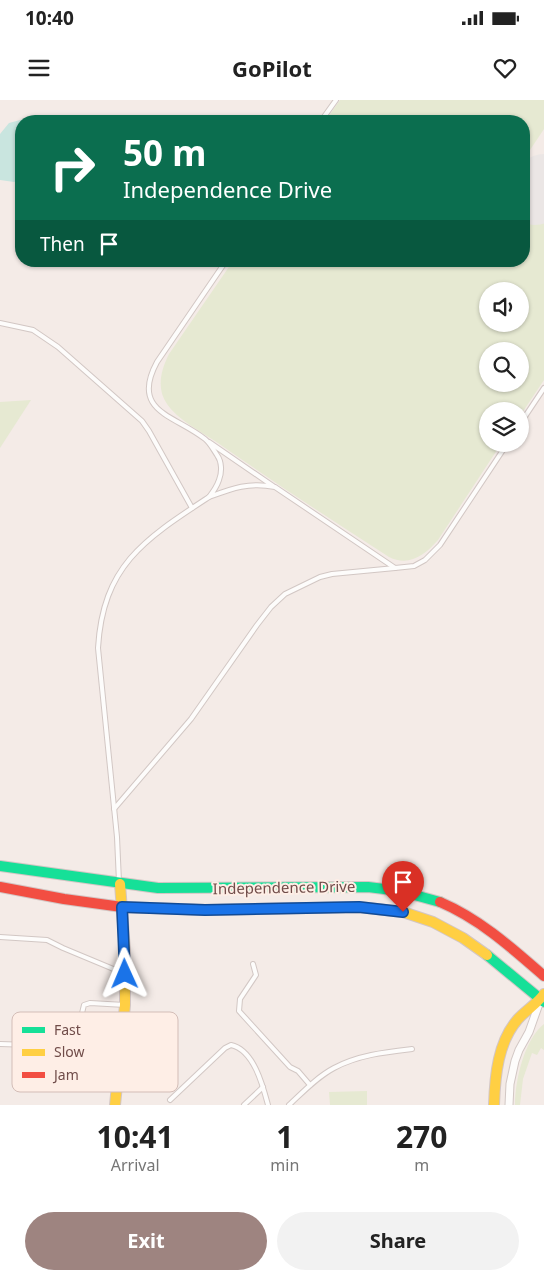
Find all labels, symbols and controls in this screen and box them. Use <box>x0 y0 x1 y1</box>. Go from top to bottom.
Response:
text: 10:40 <box>25 5 74 31</box>
text: GoPilot <box>232 53 312 83</box>
icon: menu <box>25 54 53 82</box>
icon: heart <box>491 54 519 82</box>
text: 50 m <box>123 129 206 176</box>
icon: right <box>40 135 105 200</box>
text: Independence Drive <box>123 174 332 204</box>
icon: arrive <box>95 230 123 258</box>
text: Then <box>40 231 85 257</box>
map controls <box>479 282 529 452</box>
button: sound <box>479 282 529 332</box>
button: search <box>479 342 529 392</box>
button: layers <box>479 402 529 452</box>
pin <box>382 861 424 912</box>
icon: arrive <box>389 868 417 896</box>
street label: Independence Drive <box>213 876 355 898</box>
position arrow <box>98 947 150 999</box>
legend <box>12 1012 178 1092</box>
text: Fast <box>54 1020 81 1039</box>
text: Slow <box>54 1042 85 1061</box>
text: Jam <box>52 1065 79 1084</box>
text: 10:41 <box>97 1116 174 1157</box>
text: 1 <box>276 1116 293 1157</box>
text: 270 <box>396 1116 447 1157</box>
text: Arrival <box>111 1154 160 1176</box>
text: min <box>270 1154 299 1176</box>
text: m <box>414 1154 429 1176</box>
button: Exit <box>25 1212 267 1270</box>
button: Share <box>277 1212 519 1270</box>

